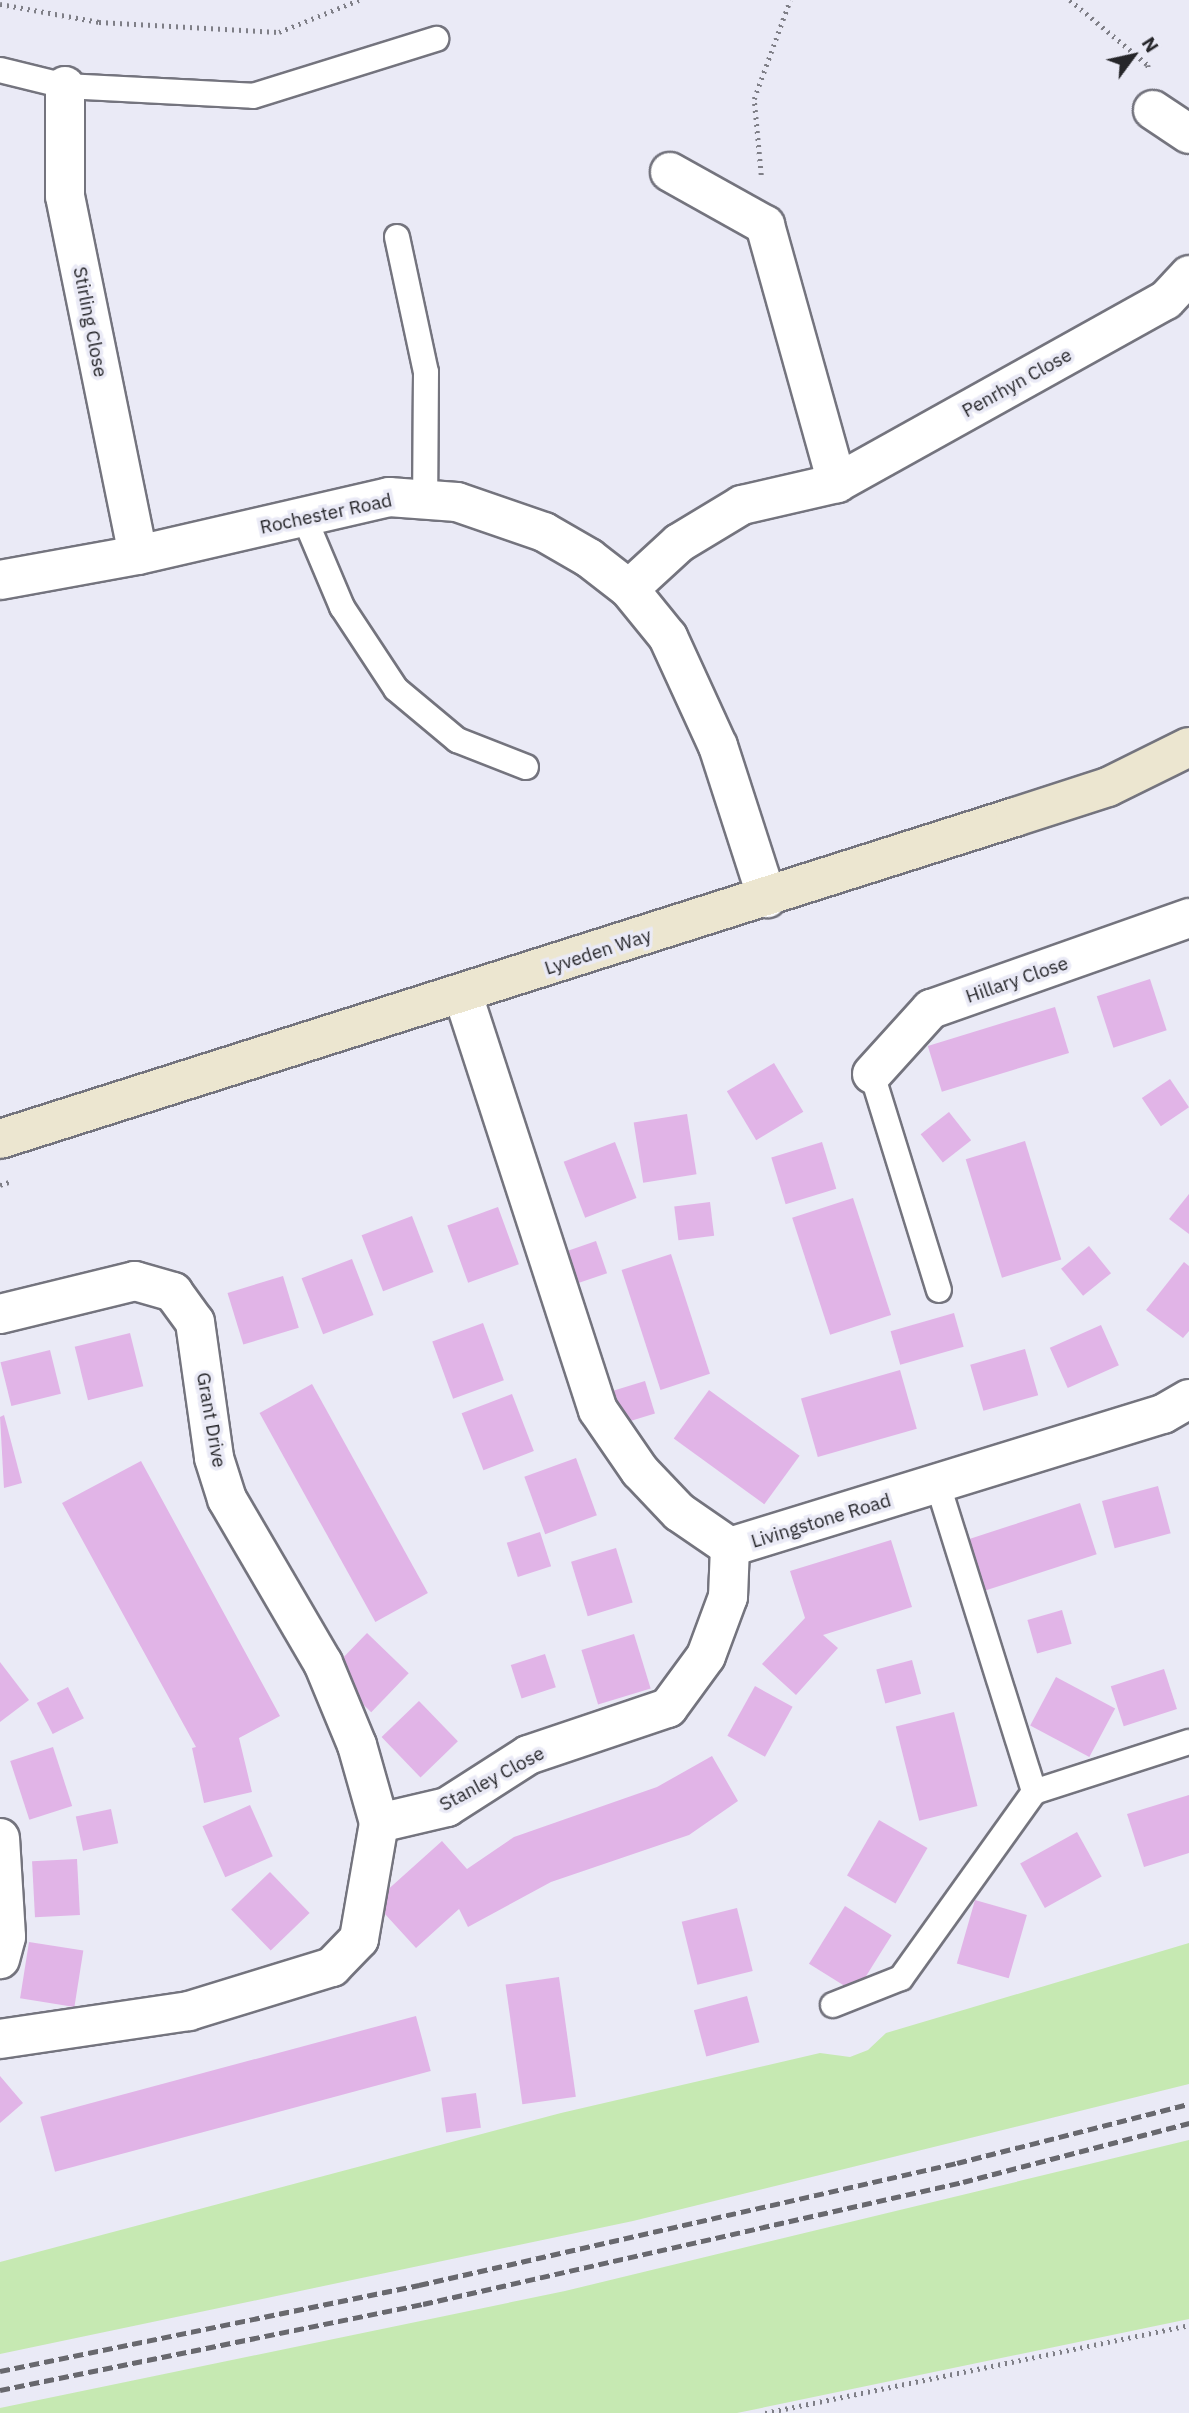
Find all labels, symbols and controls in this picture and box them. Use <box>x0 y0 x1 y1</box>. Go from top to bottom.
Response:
north arrow <box>1098 21 1168 91</box>
text: N <box>1137 32 1164 57</box>
street label: Stirling Close <box>68 265 112 379</box>
street label: Penrhyn Close <box>958 343 1076 423</box>
street label: Rochester Road <box>258 489 394 539</box>
street label: Lyveden Way <box>542 924 654 980</box>
street label: Hillary Close <box>963 952 1071 1008</box>
street label: Grant Drive <box>191 1371 231 1469</box>
street label: Livingstone Road <box>748 1489 894 1553</box>
street label: Stanley Close <box>436 1742 548 1816</box>

